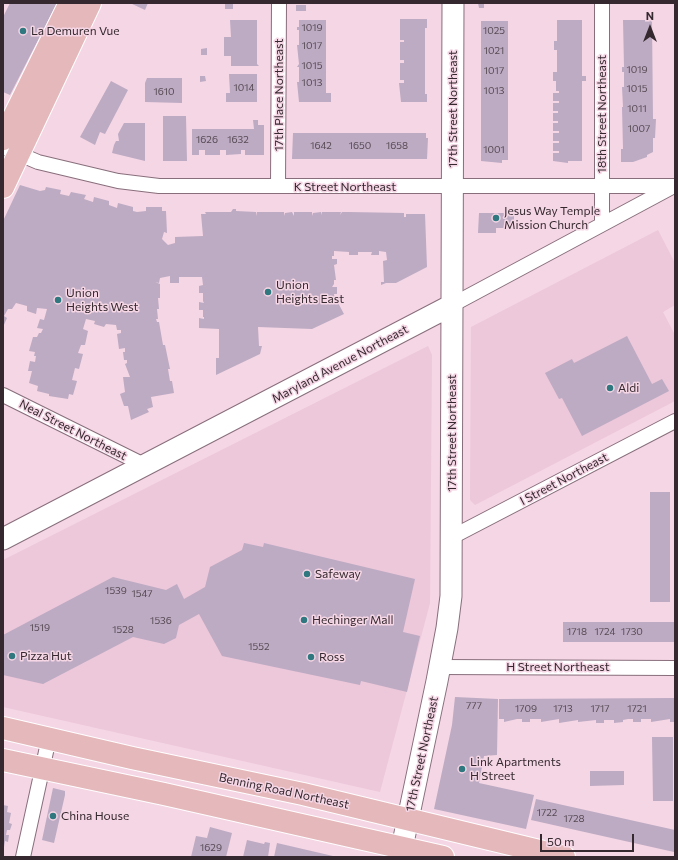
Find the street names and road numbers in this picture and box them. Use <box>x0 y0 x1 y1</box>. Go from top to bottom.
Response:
street label: 17th Place Northeast <box>272 39 286 151</box>
street label: 17th Street Northeast <box>446 50 460 168</box>
street label: 18th Street Northeast <box>595 55 609 173</box>
street label: K Street Northeast <box>294 180 396 194</box>
street label: Maryland Avenue Northeast <box>269 322 411 406</box>
street label: 17th Street Northeast <box>445 374 459 492</box>
street label: Neal Street Northeast <box>17 397 129 463</box>
street label: I Street Northeast <box>518 450 610 508</box>
street label: H Street Northeast <box>506 660 610 674</box>
street label: 17th Street Northeast <box>403 695 441 813</box>
street label: Benning Road Northeast <box>218 770 350 812</box>

